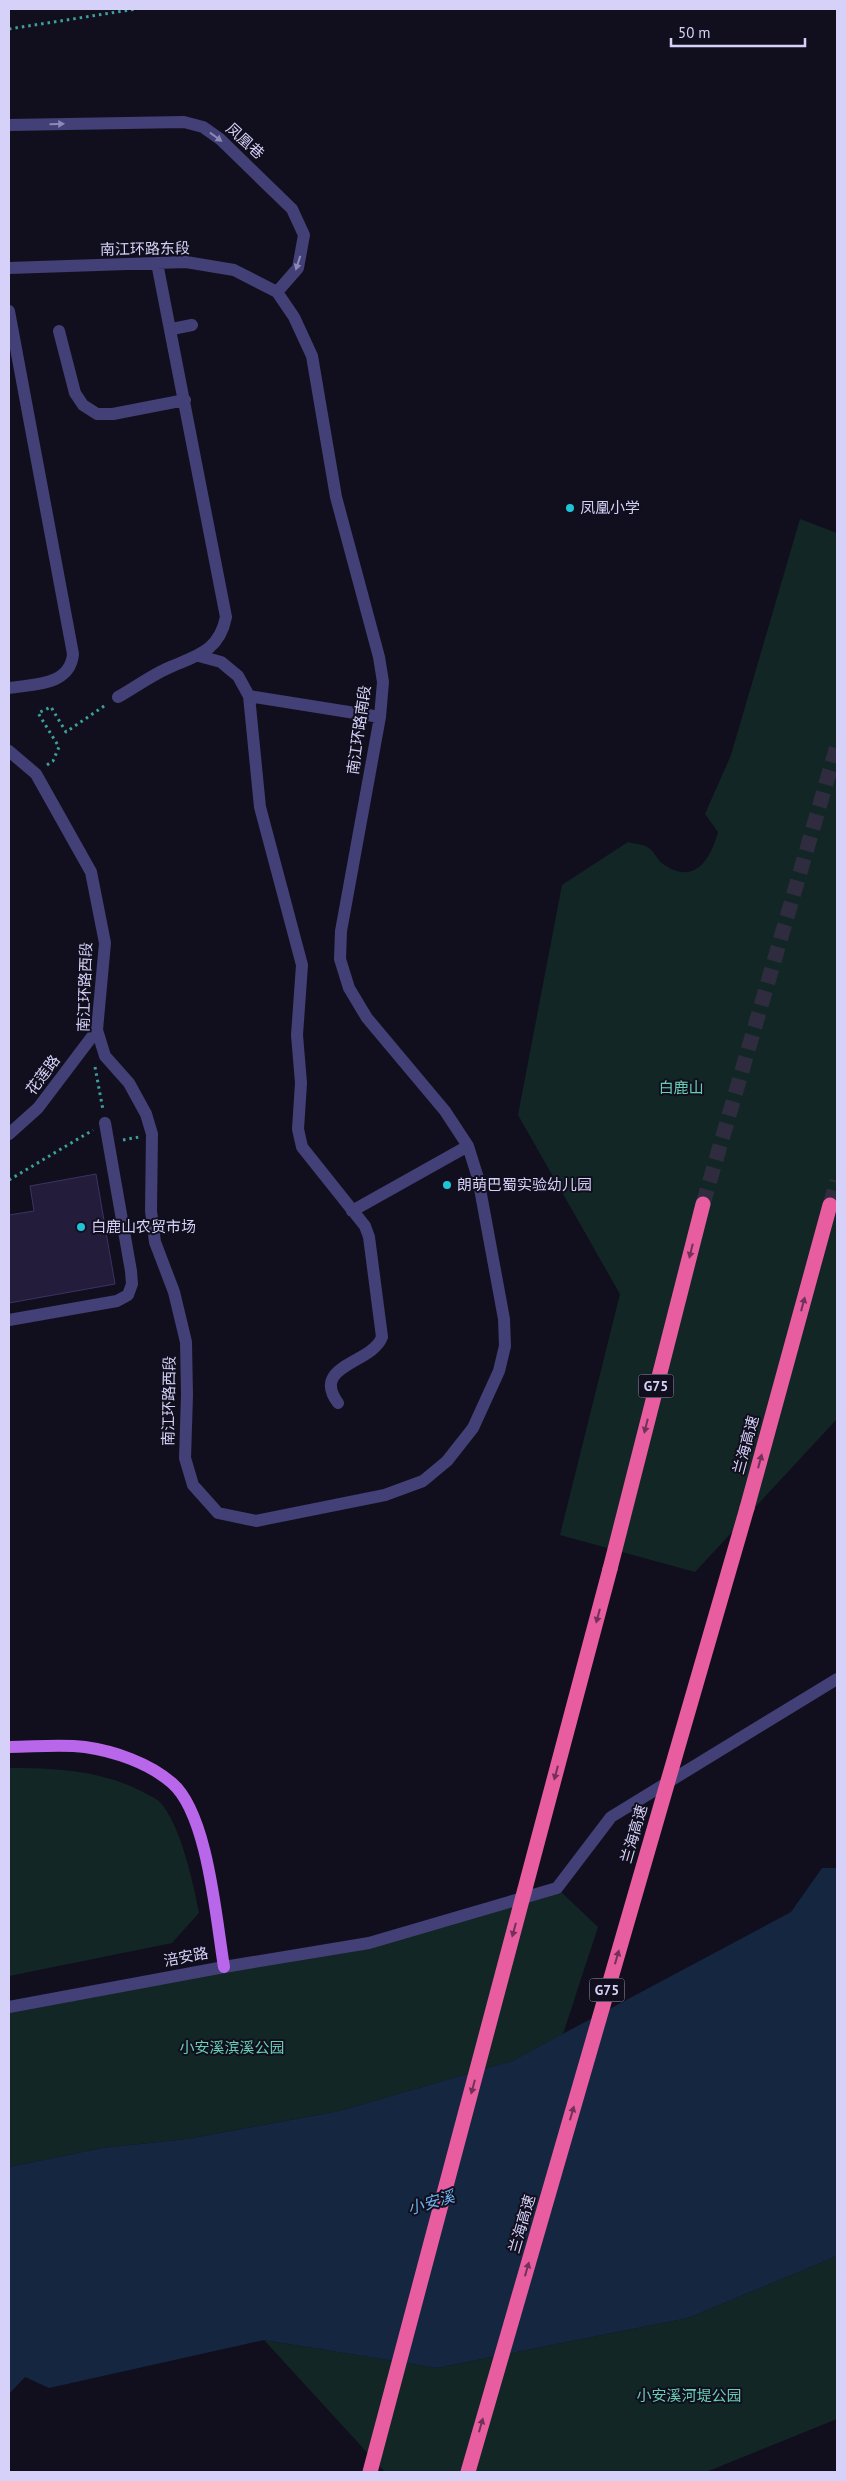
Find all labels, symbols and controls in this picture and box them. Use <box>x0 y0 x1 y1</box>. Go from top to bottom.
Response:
scale bar <box>671 15 805 47</box>
text: 50 m <box>678 23 711 42</box>
street label: 凤凰巷 <box>222 119 268 163</box>
one-way arrow <box>50 120 66 128</box>
one-way arrow <box>209 131 222 142</box>
street label: 南江环路东段 <box>100 238 190 259</box>
one-way arrow <box>293 256 301 271</box>
place label: 凤凰小学 <box>580 498 640 517</box>
marker: 凤凰小学 <box>564 502 576 514</box>
street label: 南江环路南段 <box>343 684 374 776</box>
street label: 南江环路西段 <box>73 942 96 1032</box>
street label: 花莲路 <box>21 1051 64 1098</box>
park label: 白鹿山 <box>658 1078 704 1097</box>
place label: 朗萌巴蜀实验幼儿园 <box>457 1175 592 1194</box>
marker: 朗萌巴蜀实验幼儿园 <box>441 1179 453 1191</box>
place label: 白鹿山农贸市场 <box>91 1217 196 1236</box>
marker: 白鹿山农贸市场 <box>75 1221 87 1233</box>
one-way arrow <box>687 1244 695 1259</box>
one-way arrow <box>799 1296 807 1312</box>
street label: 南江环路西段 <box>158 1356 179 1446</box>
road number: G75 <box>638 1374 674 1398</box>
street label: 兰海高速 <box>729 1413 762 1476</box>
one-way arrow <box>642 1418 650 1433</box>
one-way arrow <box>756 1453 764 1468</box>
one-way arrow <box>593 1608 601 1623</box>
one-way arrow <box>552 1765 560 1780</box>
street label: 兰海高速 <box>616 1802 651 1865</box>
one-way arrow <box>510 1922 518 1937</box>
street label: 涪安路 <box>162 1943 210 1970</box>
one-way arrow <box>613 1950 621 1965</box>
road number: G75 <box>590 1978 624 2002</box>
park label: 小安溪滨溪公园 <box>179 2038 285 2057</box>
one-way arrow <box>468 2079 476 2094</box>
one-way arrow <box>568 2106 576 2121</box>
water label: 小安溪 <box>405 2185 459 2218</box>
street label: 兰海高速 <box>504 2192 539 2255</box>
one-way arrow <box>523 2262 531 2277</box>
park label: 小安溪河堤公园 <box>636 2386 742 2405</box>
one-way arrow <box>478 2418 486 2433</box>

